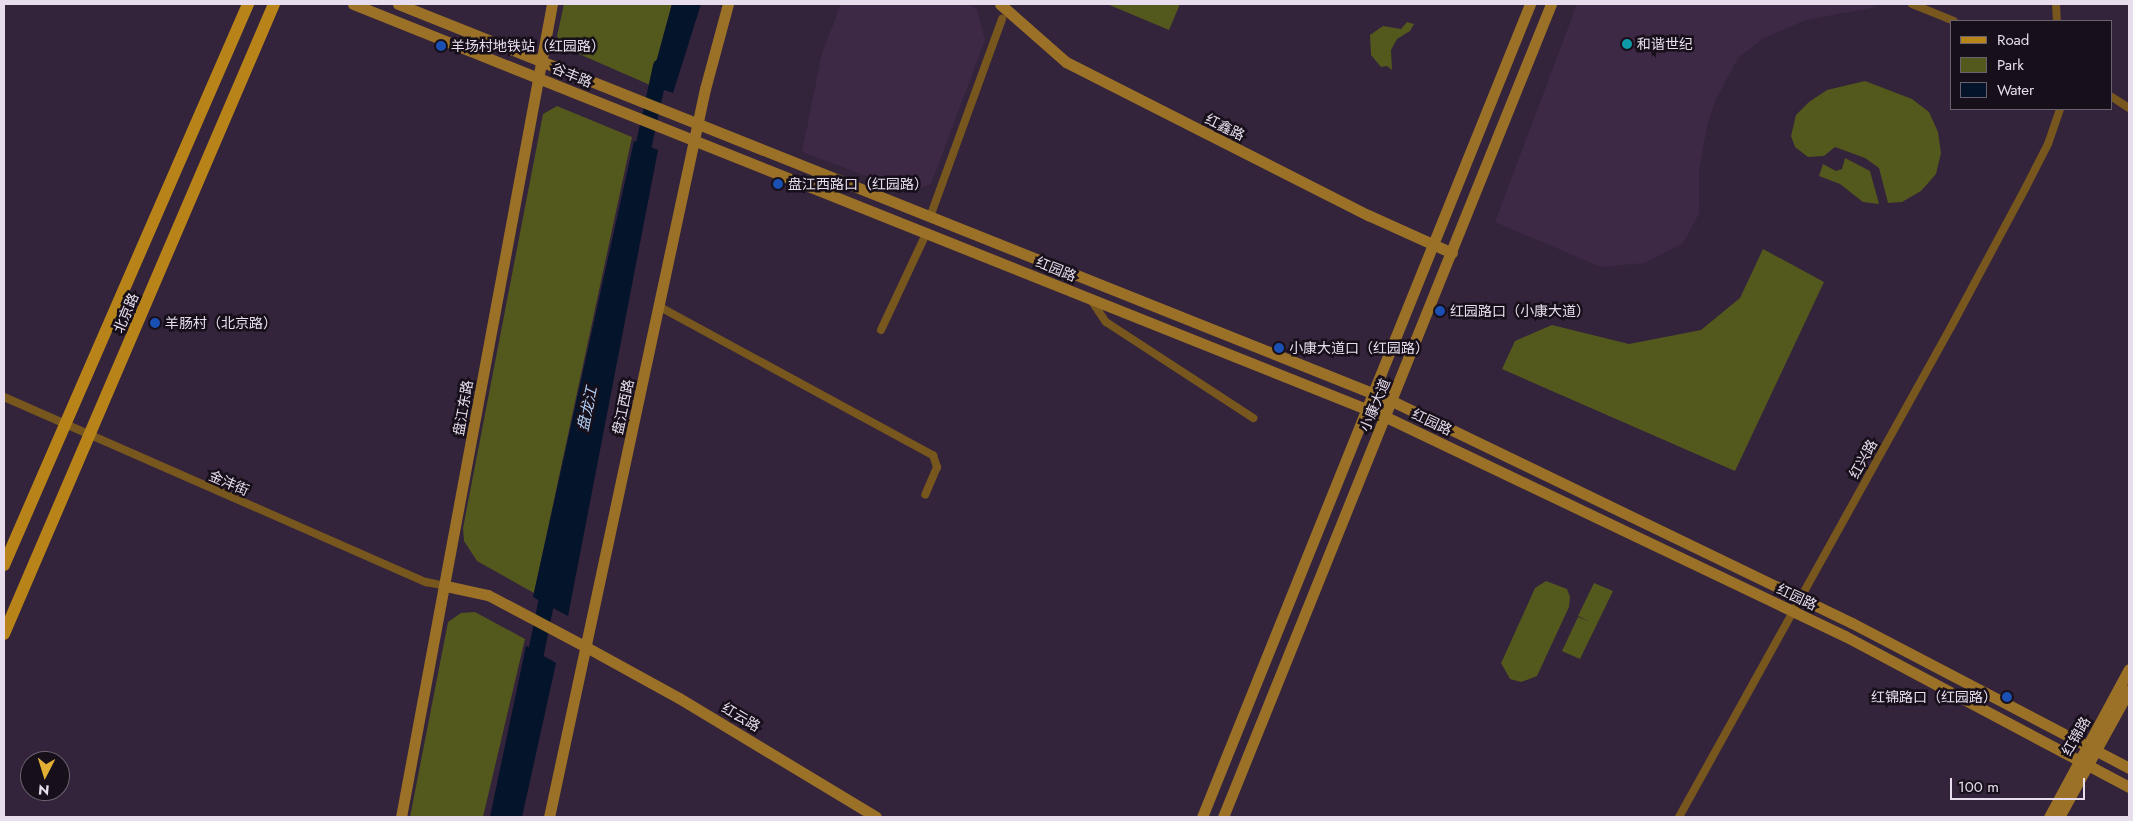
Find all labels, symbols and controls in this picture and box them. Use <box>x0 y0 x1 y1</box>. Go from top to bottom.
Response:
legend <box>1950 20 2113 110</box>
text: Road <box>1997 29 2029 51</box>
place label: 和谐世纪 <box>1637 36 1693 52</box>
place label: 羊场村地铁站（红园路） <box>451 38 605 54</box>
marker: 和谐世纪 <box>1621 38 1633 50</box>
marker: 羊场村地铁站（红园路） <box>435 40 447 52</box>
text: Park <box>1997 54 2024 76</box>
street label: 谷丰路 <box>549 59 595 91</box>
text: Water <box>1997 79 2034 101</box>
street label: 红鑫路 <box>1202 110 1248 144</box>
place label: 盘江西路口（红园路） <box>788 176 928 192</box>
marker: 盘江西路口（红园路） <box>772 178 784 190</box>
street label: 红园路 <box>1033 253 1079 285</box>
street label: 北京路 <box>110 290 142 336</box>
place label: 红园路口（小康大道） <box>1450 303 1590 319</box>
marker: 红园路口（小康大道） <box>1434 305 1446 317</box>
place label: 羊肠村（北京路） <box>165 315 277 331</box>
marker: 羊肠村（北京路） <box>149 317 161 329</box>
place label: 小康大道口（红园路） <box>1289 340 1429 356</box>
marker: 小康大道口（红园路） <box>1273 342 1285 354</box>
street label: 小康大道 <box>1356 376 1394 434</box>
street label: 盘江西路 <box>609 378 637 436</box>
street label: 盘江东路 <box>450 379 476 437</box>
water label: 盘龙江 <box>575 385 601 433</box>
street label: 红园路 <box>1409 406 1455 438</box>
street label: 红兴路 <box>1845 437 1881 481</box>
street label: 金沣街 <box>206 467 252 499</box>
street label: 红园路 <box>1774 581 1820 613</box>
place label: 红锦路口（红园路） <box>1871 689 1997 705</box>
marker: 红锦路口（红园路） <box>2001 691 2013 703</box>
street label: 红云路 <box>719 699 763 735</box>
street label: 红锦路 <box>2058 714 2094 758</box>
north arrow <box>20 751 70 801</box>
scale bar <box>1953 768 2088 800</box>
text: 100 m <box>1958 776 1999 798</box>
text: N <box>37 780 50 800</box>

